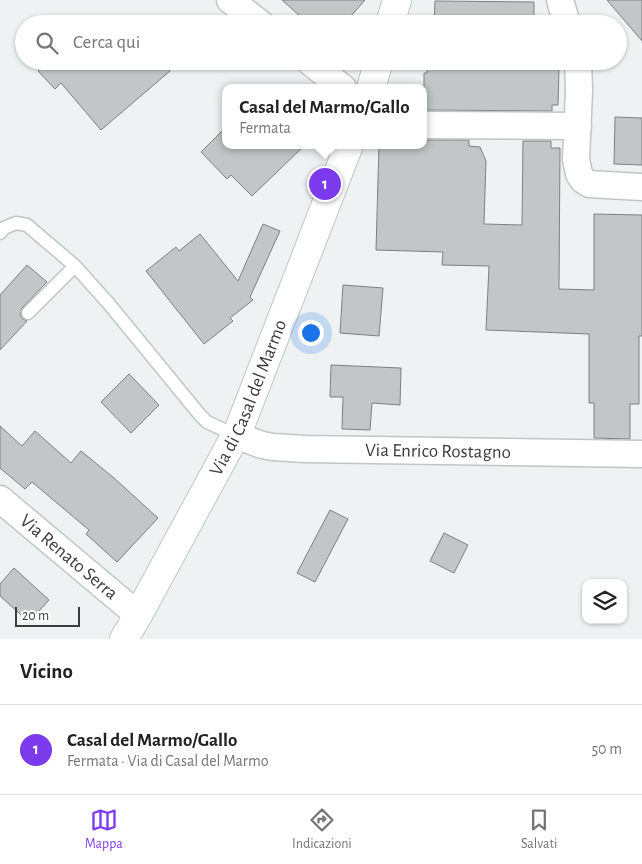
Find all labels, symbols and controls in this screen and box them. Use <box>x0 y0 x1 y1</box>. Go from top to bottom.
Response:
search box <box>15 15 627 70</box>
icon: search <box>33 29 61 57</box>
text: Cerca qui <box>73 33 140 52</box>
popup <box>222 84 427 149</box>
text: Casal del Marmo/Gallo <box>239 98 410 117</box>
text: Fermata <box>239 120 291 136</box>
pin: 1 <box>309 165 341 203</box>
street label: Via di Casal del Marmo <box>206 317 290 479</box>
your location <box>298 320 324 346</box>
street label: Via Enrico Rostagno <box>365 440 511 462</box>
street label: Via Renato Serra <box>16 511 121 603</box>
map controls <box>582 579 627 624</box>
button: layers <box>582 579 627 624</box>
scale bar <box>15 604 80 627</box>
text: 20 m <box>22 609 49 623</box>
text: Vicino <box>20 661 73 682</box>
text: Casal del Marmo/Gallo <box>67 731 237 750</box>
text: 1 <box>33 741 39 757</box>
text: 50 m <box>591 741 622 757</box>
text: Fermata · Via di Casal del Marmo <box>67 753 269 769</box>
tab: Mappa <box>85 806 123 853</box>
tab: Indicazioni <box>292 806 352 853</box>
tab: Salvati <box>521 806 557 853</box>

